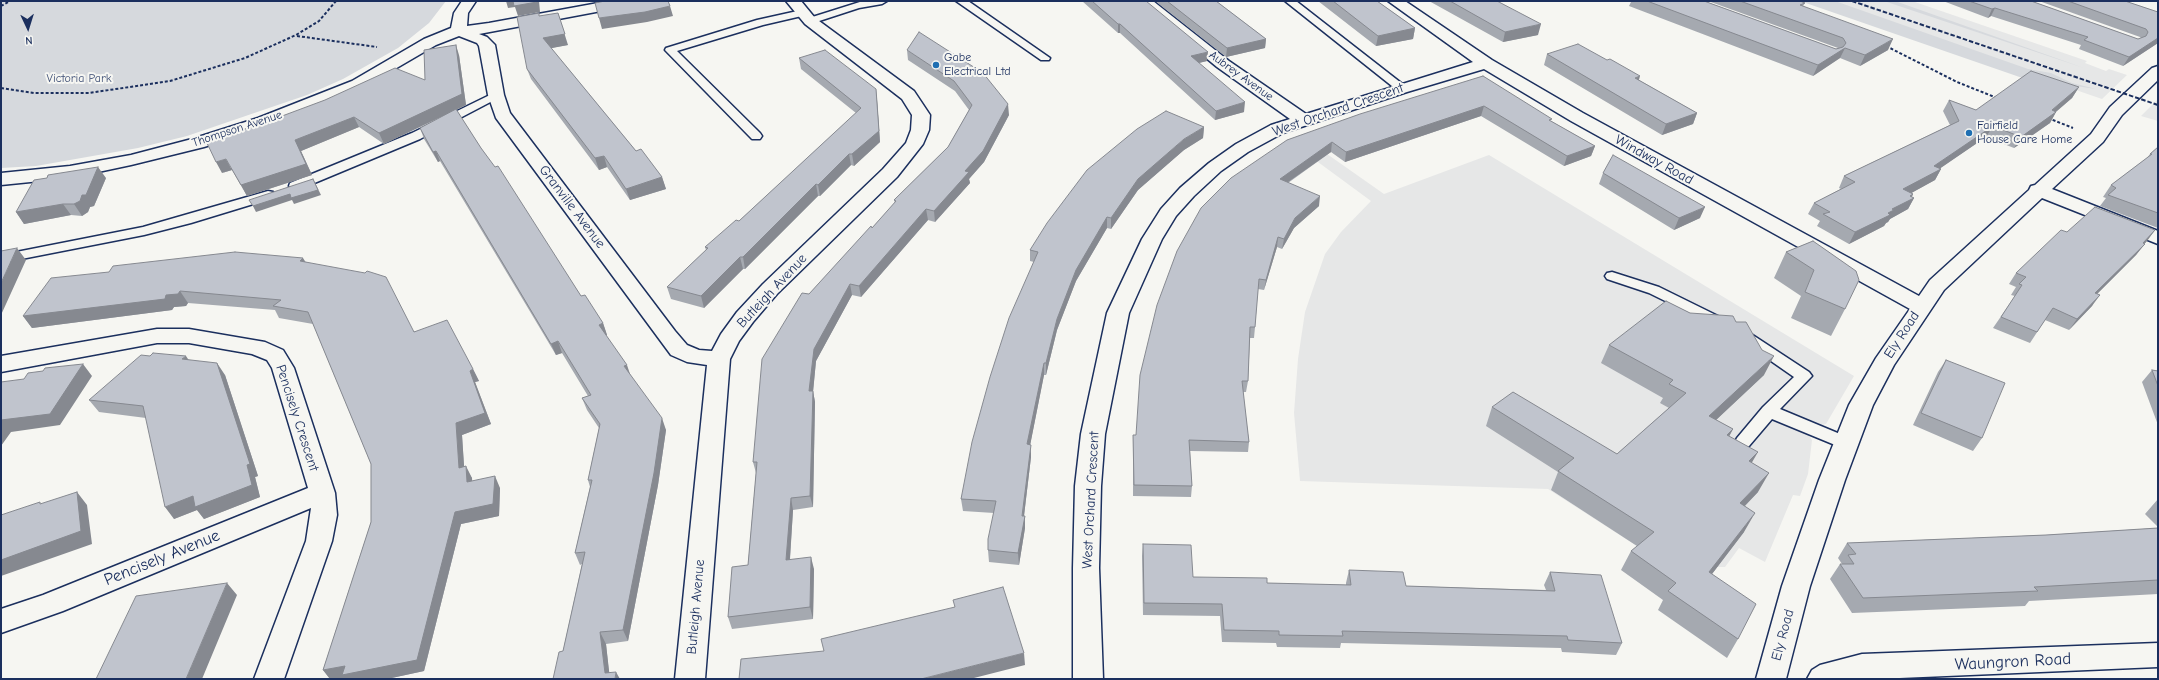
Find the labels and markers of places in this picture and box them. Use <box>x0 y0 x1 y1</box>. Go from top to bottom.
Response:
place label: Gabe Electrical Ltd <box>944 51 1011 79</box>
marker: Gabe Electrical Ltd <box>931 60 941 70</box>
place label: Fairfield House Care Home <box>1977 119 2072 147</box>
marker: Fairfield House Care Home <box>1964 128 1974 138</box>

